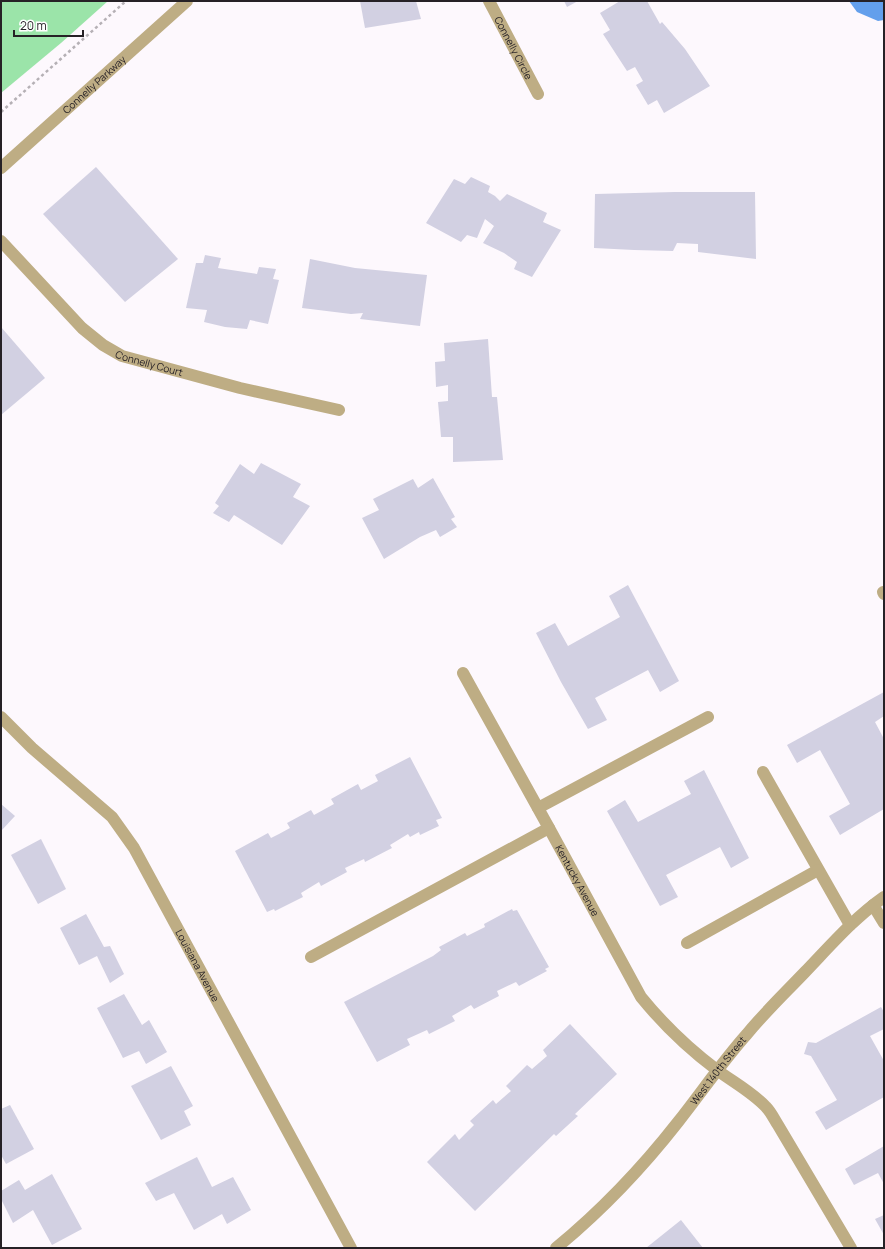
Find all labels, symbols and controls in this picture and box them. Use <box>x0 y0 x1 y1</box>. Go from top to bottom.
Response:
scale bar <box>14 12 83 38</box>
street label: Connelly Circle <box>491 14 536 82</box>
text: 20 m <box>20 17 47 34</box>
street label: Connelly Parkway <box>59 52 129 117</box>
street label: Connelly Court <box>113 347 185 379</box>
street label: Kentucky Avenue <box>552 842 603 919</box>
street label: Louisiana Avenue <box>172 927 223 1004</box>
street label: West 140th Street <box>687 1033 749 1108</box>

